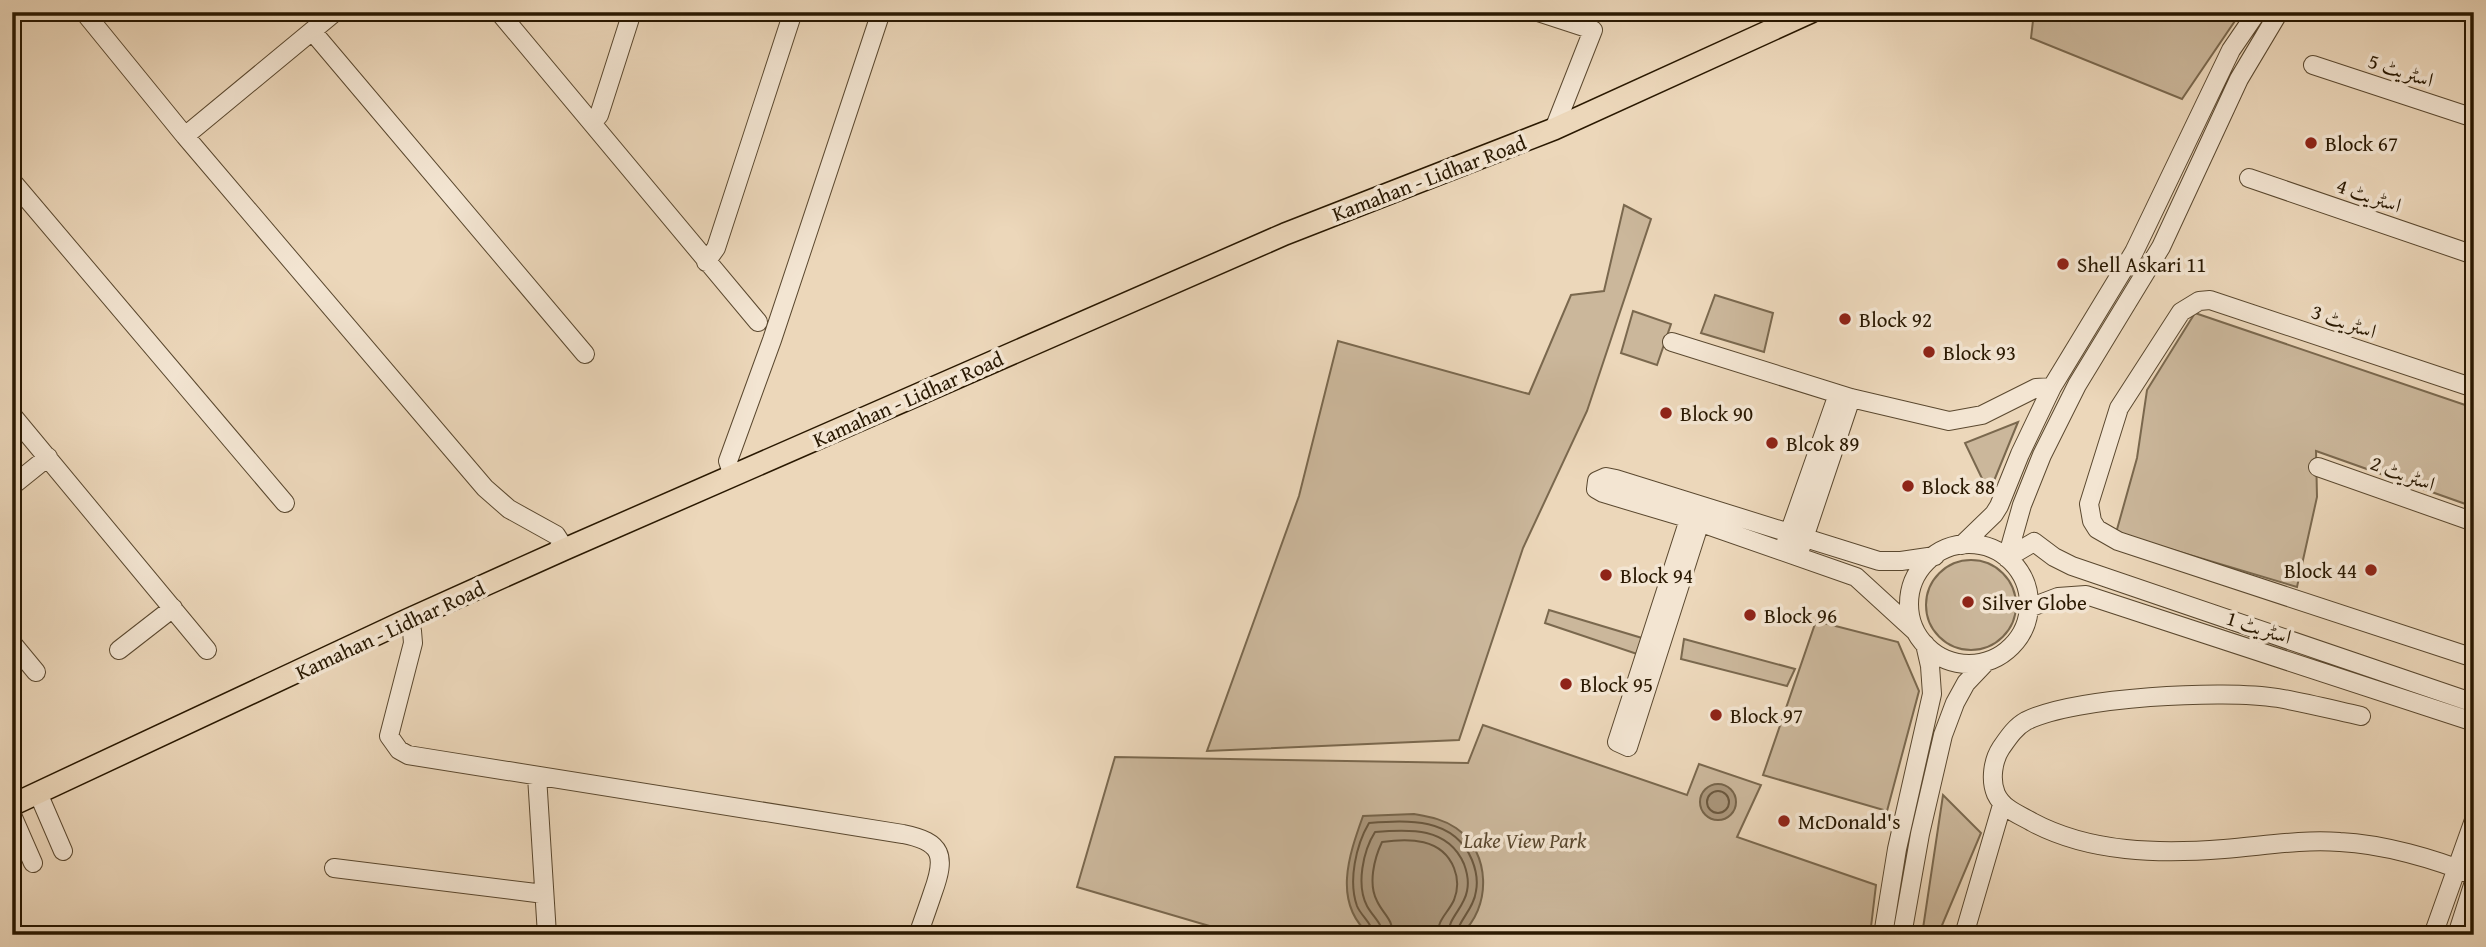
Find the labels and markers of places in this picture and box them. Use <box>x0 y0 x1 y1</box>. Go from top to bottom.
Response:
place label: Block 67 <box>2325 128 2398 159</box>
marker: Block 67 <box>2303 135 2319 151</box>
place label: Shell Askari 11 <box>2077 249 2206 280</box>
marker: Shell Askari 11 <box>2055 256 2071 272</box>
place label: Block 92 <box>1859 304 1932 335</box>
marker: Block 92 <box>1837 311 1853 327</box>
place label: Block 93 <box>1943 337 2016 368</box>
marker: Block 93 <box>1921 344 1937 360</box>
place label: Block 90 <box>1680 398 1753 429</box>
marker: Block 90 <box>1658 405 1674 421</box>
place label: Blcok 89 <box>1786 428 1859 459</box>
marker: Blcok 89 <box>1764 435 1780 451</box>
place label: Block 88 <box>1922 471 1995 502</box>
marker: Block 88 <box>1900 478 1916 494</box>
place label: Block 44 <box>2284 555 2357 586</box>
place label: Block 94 <box>1620 560 1693 591</box>
marker: Block 44 <box>2363 562 2379 578</box>
marker: Block 94 <box>1598 567 1614 583</box>
place label: Silver Globe <box>1982 587 2087 618</box>
marker: Silver Globe <box>1960 594 1976 610</box>
place label: Block 96 <box>1764 600 1837 631</box>
marker: Block 96 <box>1742 607 1758 623</box>
place label: Block 95 <box>1580 669 1653 700</box>
marker: Block 95 <box>1558 676 1574 692</box>
place label: Block 97 <box>1730 700 1803 731</box>
marker: Block 97 <box>1708 707 1724 723</box>
place label: McDonald's <box>1798 806 1901 837</box>
marker: McDonald's <box>1776 813 1792 829</box>

